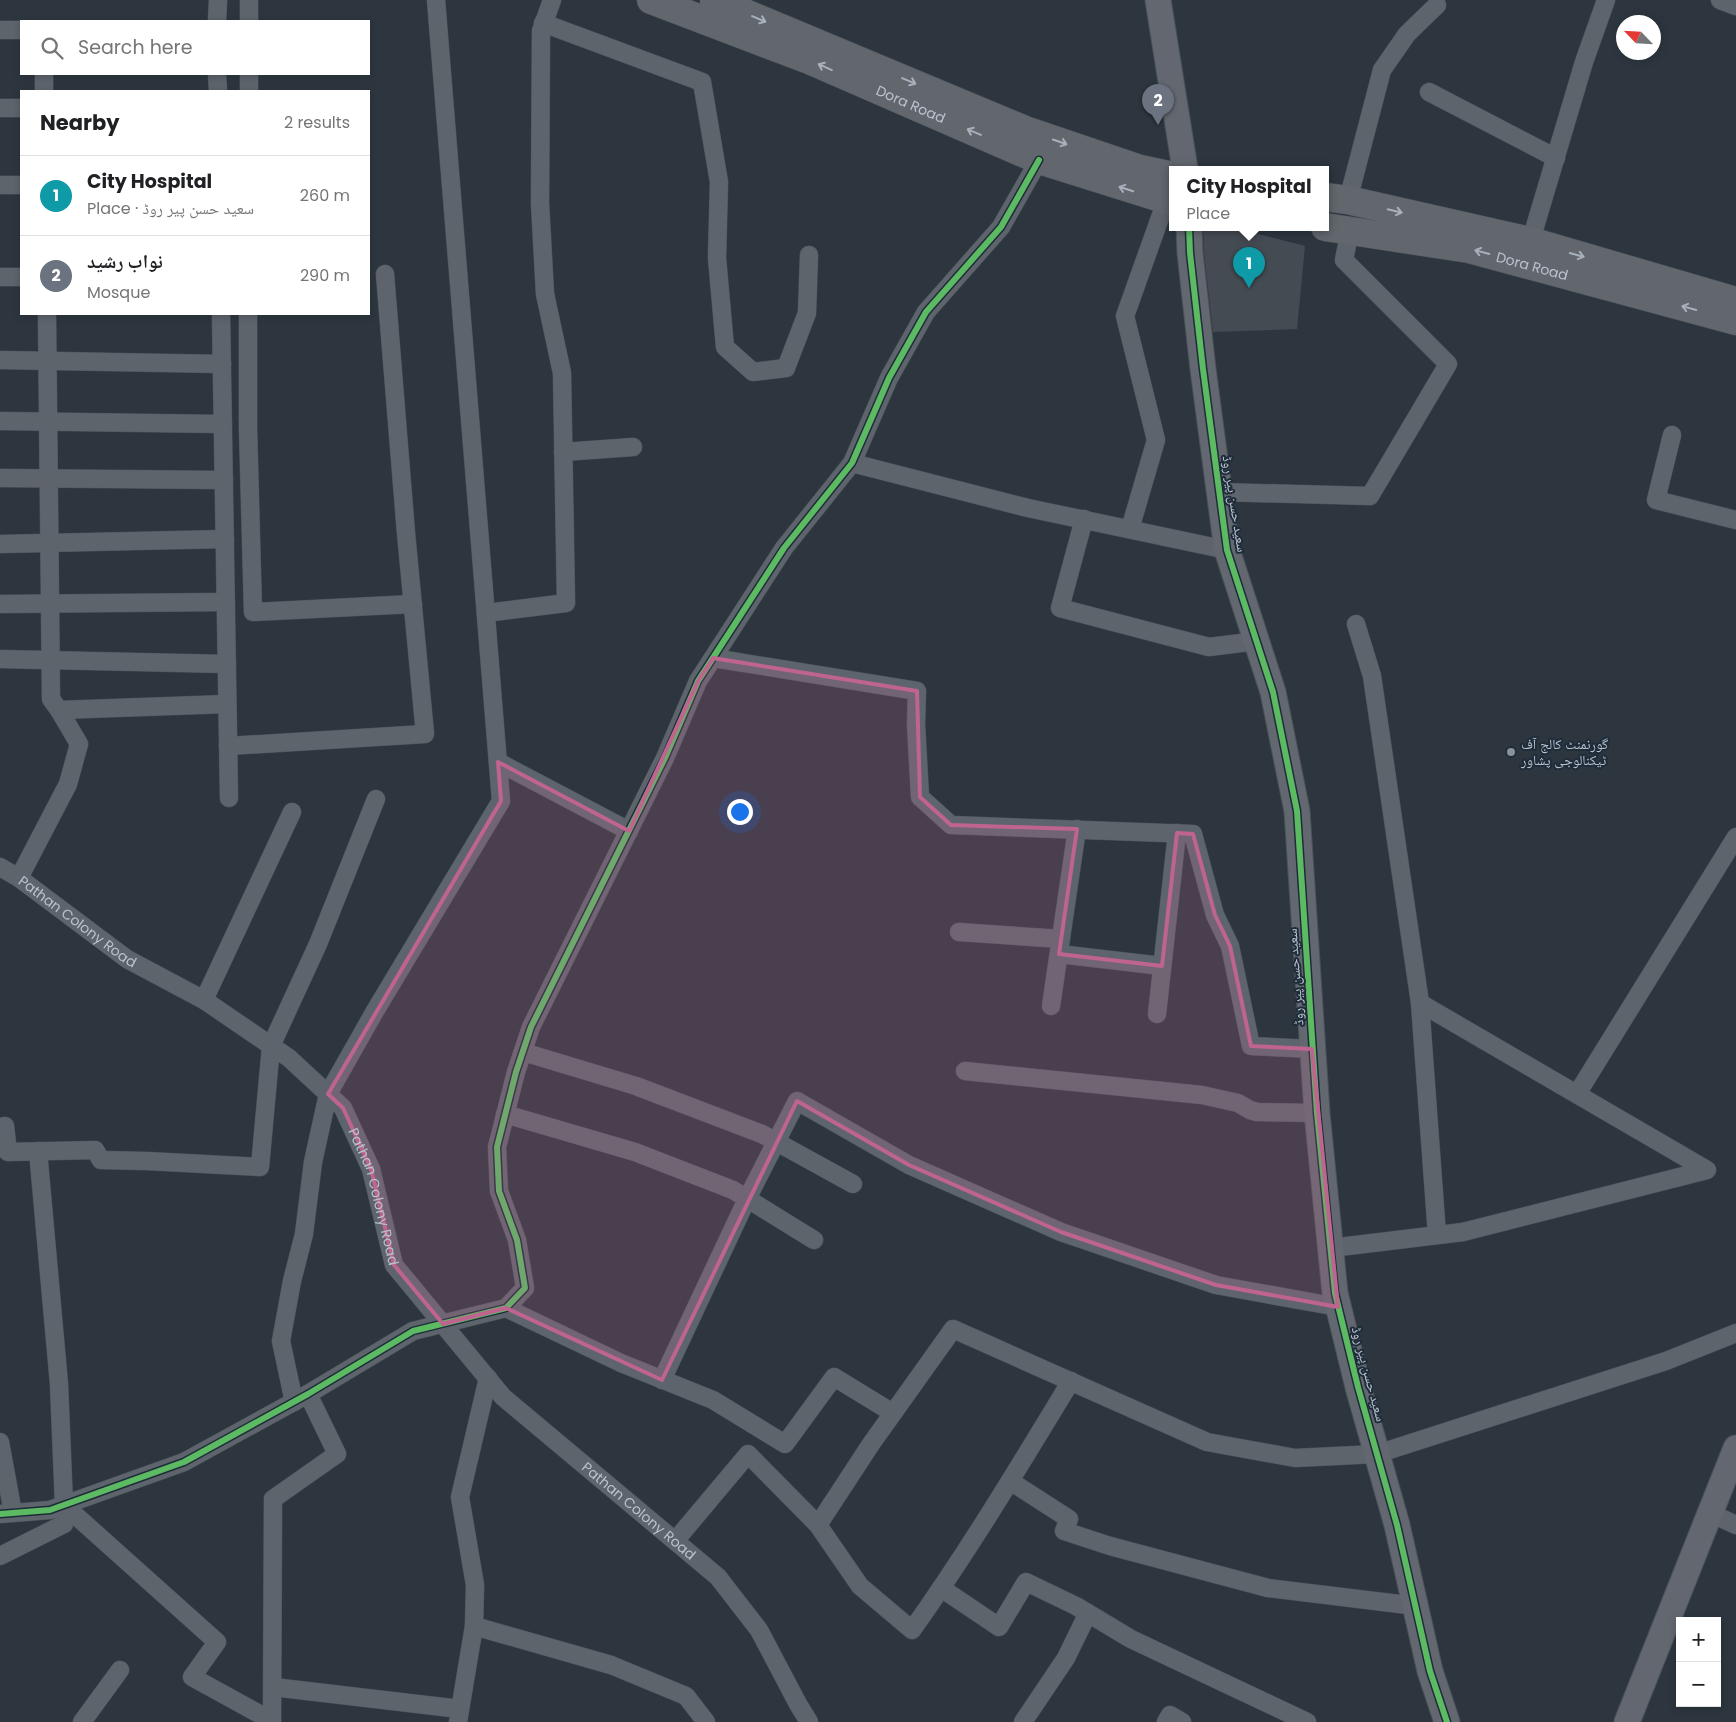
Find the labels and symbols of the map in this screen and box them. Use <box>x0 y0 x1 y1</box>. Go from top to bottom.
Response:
one-way arrow <box>751 14 766 24</box>
north arrow <box>1616 15 1661 60</box>
one-way arrow <box>818 62 833 72</box>
one-way arrow <box>901 77 916 87</box>
street label: Dora Road <box>873 80 949 128</box>
pin: 2 <box>1142 84 1174 125</box>
one-way arrow <box>967 127 982 137</box>
one-way arrow <box>1051 137 1067 147</box>
one-way arrow <box>1118 183 1134 193</box>
one-way arrow <box>1387 207 1403 216</box>
pin: 1 <box>1233 247 1265 288</box>
one-way arrow <box>1474 247 1490 257</box>
street label: Dora Road <box>1494 247 1570 285</box>
one-way arrow <box>1569 251 1585 260</box>
one-way arrow <box>1681 303 1697 313</box>
street label: سعید حسن پیر روڈ <box>1217 454 1253 554</box>
place label: گورنمنٹ کالج آف ٹیکنالوجی پشاور <box>1520 734 1608 770</box>
marker: گورنمنٹ کالج آف ٹیکنالوجی پشاور <box>1505 746 1517 758</box>
your location <box>727 799 753 825</box>
street label: Pathan Colony Road <box>14 871 140 972</box>
street label: سعید حسن پیر روڈ <box>1282 928 1308 1026</box>
street label: Pathan Colony Road <box>343 1125 404 1267</box>
street label: سعید حسن پیر روڈ <box>1347 1324 1391 1424</box>
street label: Pathan Colony Road <box>578 1457 700 1564</box>

